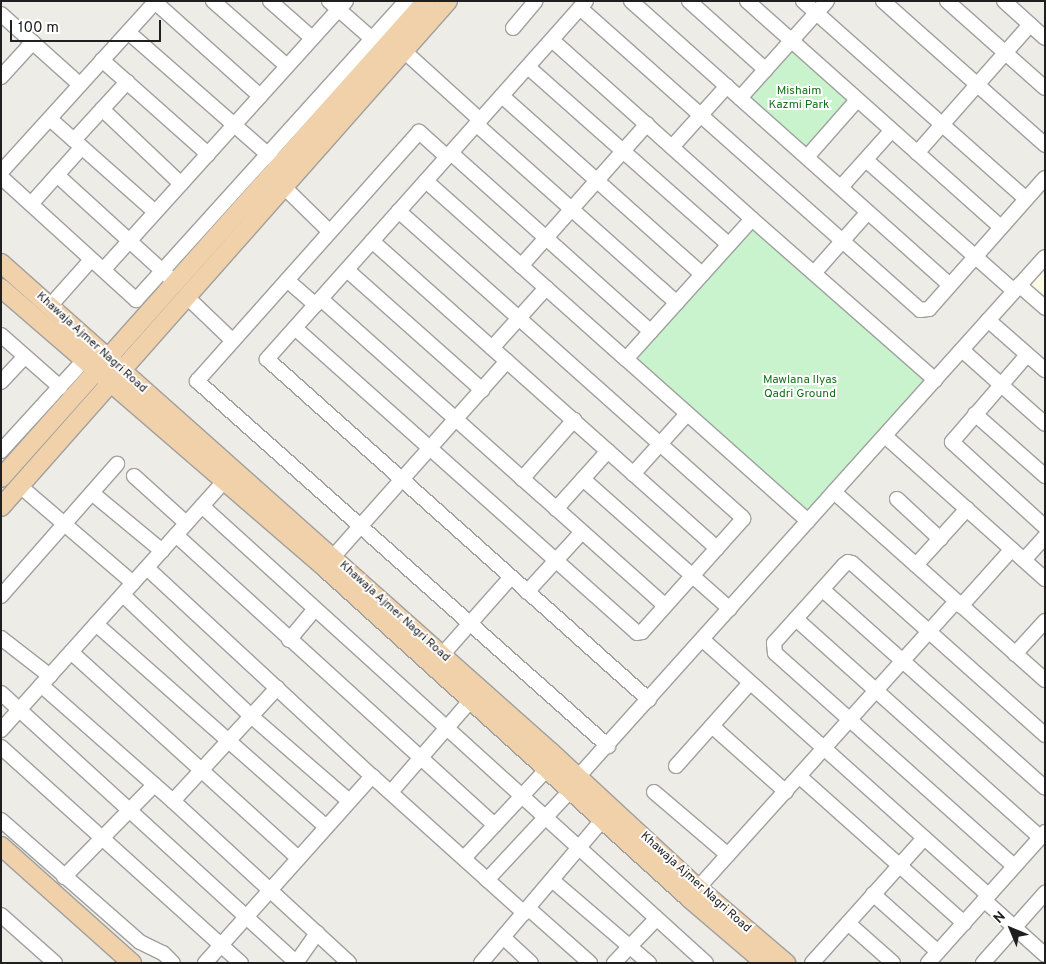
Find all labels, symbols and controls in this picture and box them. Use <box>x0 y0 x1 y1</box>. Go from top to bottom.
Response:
scale bar <box>12 10 164 42</box>
text: 100 m <box>18 19 59 38</box>
park label: Mishaim Kazmi Park <box>769 85 829 113</box>
street label: Khawaja Ajmer Nagri Road <box>33 289 149 397</box>
park label: Mawlana Ilyas Qadri Ground <box>763 374 837 402</box>
street label: Khawaja Ajmer Nagri Road <box>336 558 452 666</box>
street label: Khawaja Ajmer Nagri Road <box>637 829 753 937</box>
north arrow <box>986 904 1036 954</box>
text: N <box>990 908 1010 928</box>

